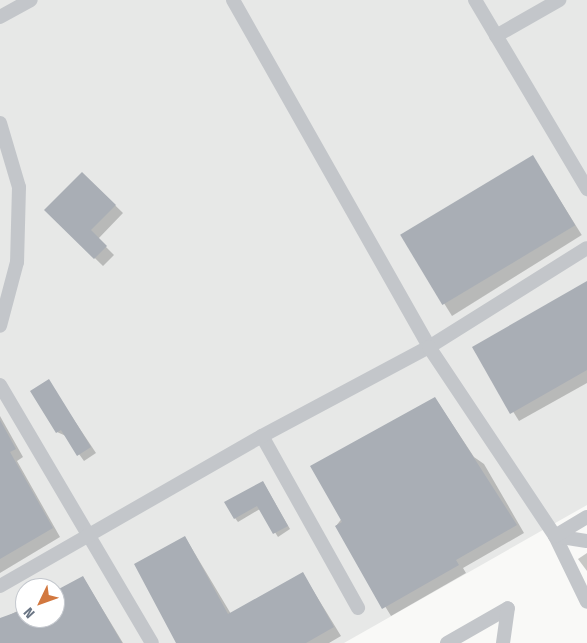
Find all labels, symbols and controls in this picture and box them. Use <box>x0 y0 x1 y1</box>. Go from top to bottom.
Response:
north arrow <box>15 578 65 628</box>
text: N <box>20 604 38 622</box>

